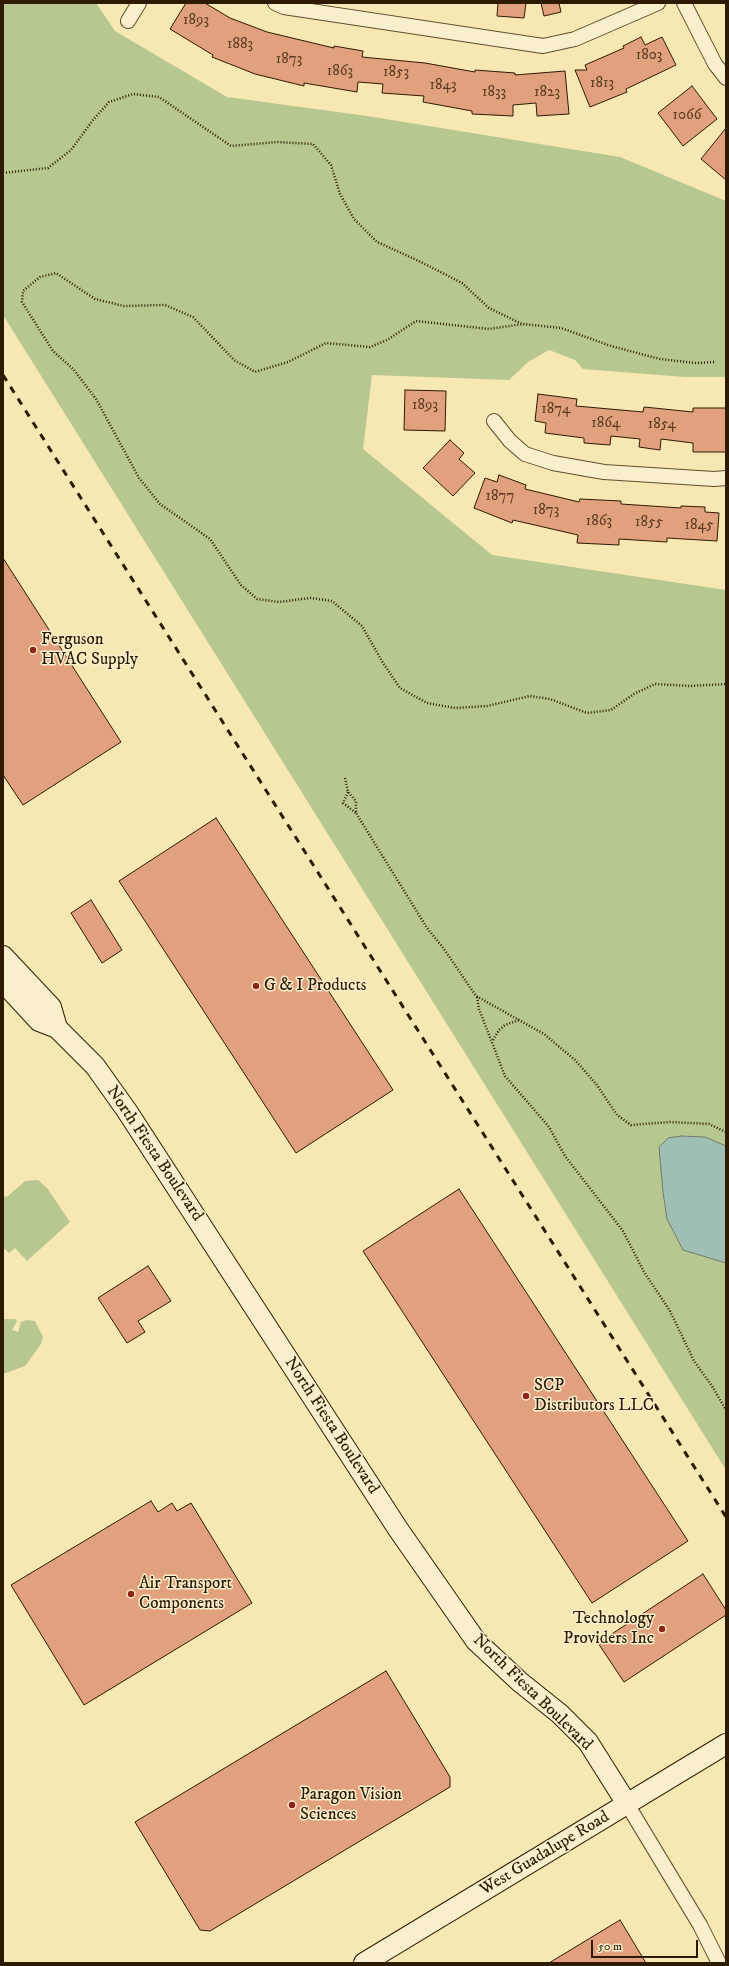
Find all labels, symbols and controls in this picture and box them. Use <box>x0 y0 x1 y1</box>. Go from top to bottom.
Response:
house number: 1893 <box>183 12 209 30</box>
house number: 1883 <box>227 36 253 54</box>
house number: 1803 <box>636 47 662 65</box>
house number: 1873 <box>276 51 302 69</box>
house number: 1863 <box>327 63 353 81</box>
house number: 1853 <box>383 64 409 82</box>
house number: 1813 <box>590 75 614 93</box>
house number: 1843 <box>429 77 457 95</box>
house number: 1833 <box>482 84 506 102</box>
house number: 1823 <box>534 84 560 102</box>
house number: 1066 <box>672 107 702 125</box>
house number: 1893 <box>412 397 438 415</box>
house number: 1874 <box>541 401 571 419</box>
house number: 1864 <box>591 415 621 433</box>
house number: 1854 <box>648 416 676 434</box>
house number: 1877 <box>486 488 514 506</box>
house number: 1873 <box>533 502 559 520</box>
house number: 1863 <box>586 513 612 531</box>
house number: 1855 <box>635 514 663 532</box>
house number: 1845 <box>684 517 714 535</box>
place label: Ferguson HVAC Supply <box>41 630 138 670</box>
marker: Ferguson HVAC Supply <box>28 645 38 655</box>
place label: G & I Products <box>264 976 367 996</box>
marker: G & I Products <box>251 981 261 991</box>
street label: North Fiesta Boulevard <box>101 1082 207 1226</box>
street label: North Fiesta Boulevard <box>279 1354 383 1498</box>
place label: SCP Distributors LLC <box>534 1376 654 1416</box>
marker: SCP Distributors LLC <box>521 1391 531 1401</box>
place label: Air Transport Components <box>139 1574 232 1614</box>
marker: Air Transport Components <box>126 1589 136 1599</box>
place label: Technology Providers Inc <box>563 1609 654 1649</box>
marker: Technology Providers Inc <box>657 1624 667 1634</box>
street label: North Fiesta Boulevard <box>468 1631 596 1755</box>
place label: Paragon Vision Sciences <box>300 1785 402 1825</box>
marker: Paragon Vision Sciences <box>287 1800 297 1810</box>
street label: West Guadalupe Road <box>477 1807 613 1901</box>
scale bar <box>593 1932 700 1958</box>
text: 50 m <box>598 1939 622 1954</box>

